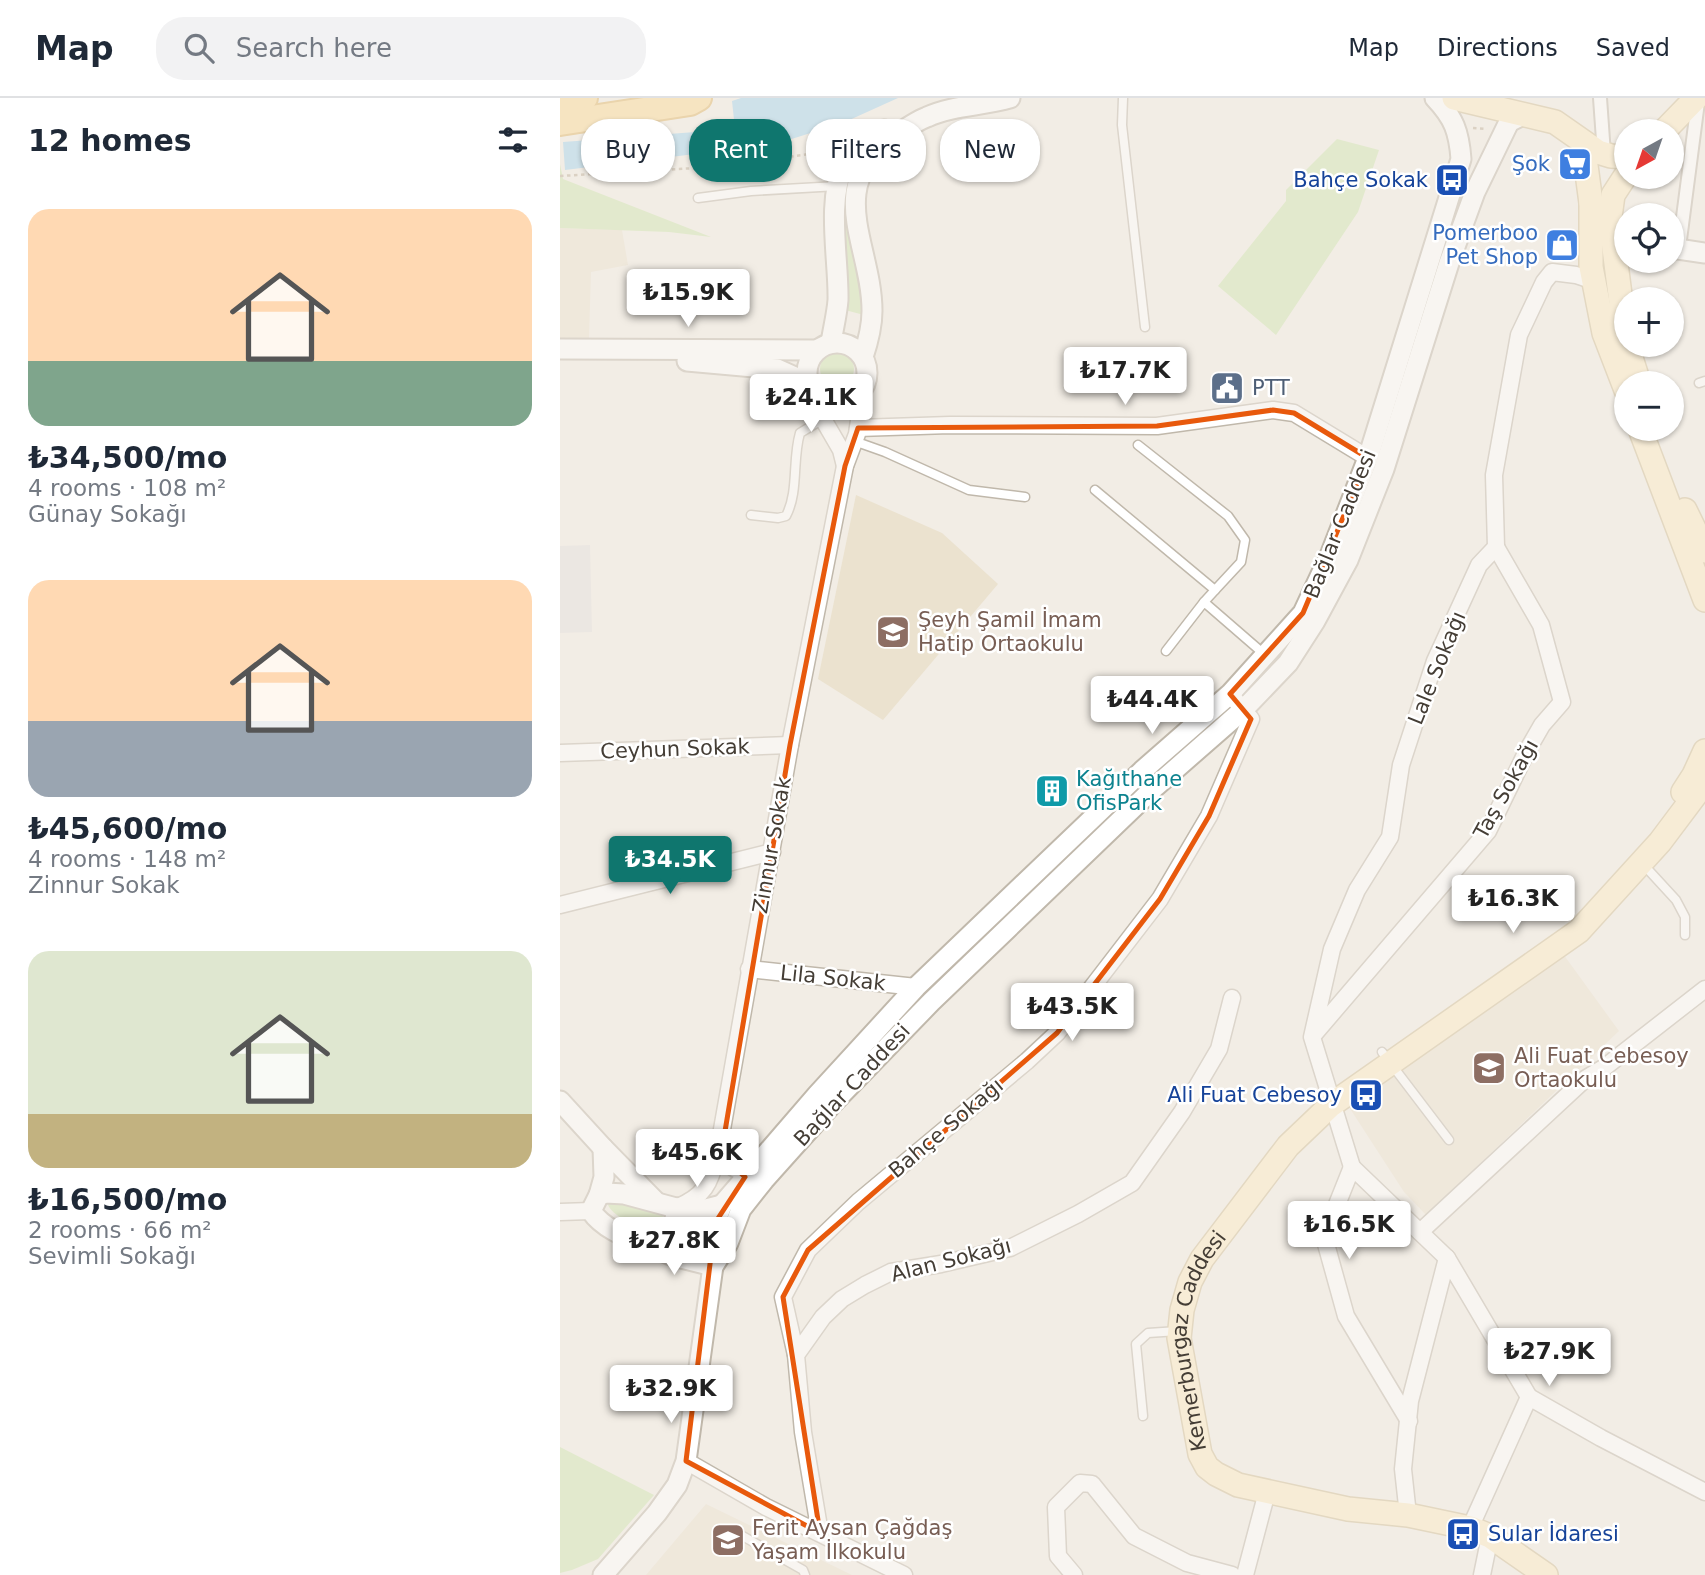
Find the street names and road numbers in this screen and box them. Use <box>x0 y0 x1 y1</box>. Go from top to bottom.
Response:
street label: Bağlar Caddesi <box>1299 446 1381 602</box>
street label: Lale Sokağı <box>1403 608 1471 728</box>
street label: Ceyhun Sokak <box>600 734 751 764</box>
street label: Taş Sokağı <box>1468 735 1543 844</box>
street label: Zinnur Sokak <box>748 774 796 915</box>
street label: Lila Sokak <box>779 961 888 996</box>
street label: Bağlar Caddesi <box>789 1019 915 1151</box>
street label: Bahçe Sokağı <box>884 1073 1008 1183</box>
street label: Kemerburgaz Caddesi <box>1167 1226 1231 1453</box>
street label: Alan Sokağı <box>888 1233 1014 1287</box>

